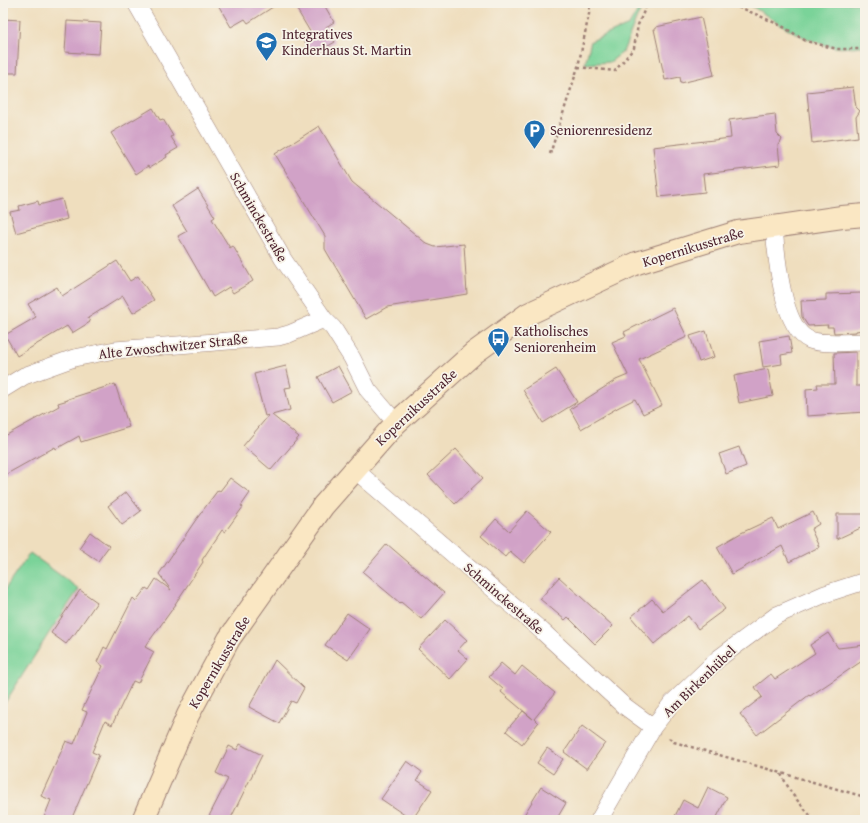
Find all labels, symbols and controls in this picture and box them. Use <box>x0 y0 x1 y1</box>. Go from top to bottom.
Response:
place label: Integratives Kinderhaus St. Martin <box>282 24 412 60</box>
school or university icon: Integratives Kinderhaus St. Martin <box>254 29 280 62</box>
parking icon: Seniorenresidenz <box>522 117 548 150</box>
place label: Seniorenresidenz <box>550 120 652 140</box>
street label: Schminckestraße <box>225 168 293 266</box>
street label: Kopernikusstraße <box>640 222 746 272</box>
place label: Katholisches Seniorenheim <box>514 321 597 357</box>
bus stop icon: Katholisches Seniorenheim <box>485 326 511 359</box>
street label: Alte Zwoschwitzer Straße <box>97 328 249 364</box>
street label: Kopernikusstraße <box>371 364 461 450</box>
street label: Schminckestraße <box>459 557 549 639</box>
street label: Kopernikusstraße <box>183 612 255 712</box>
street label: Am Birkenhübel <box>658 641 740 721</box>

